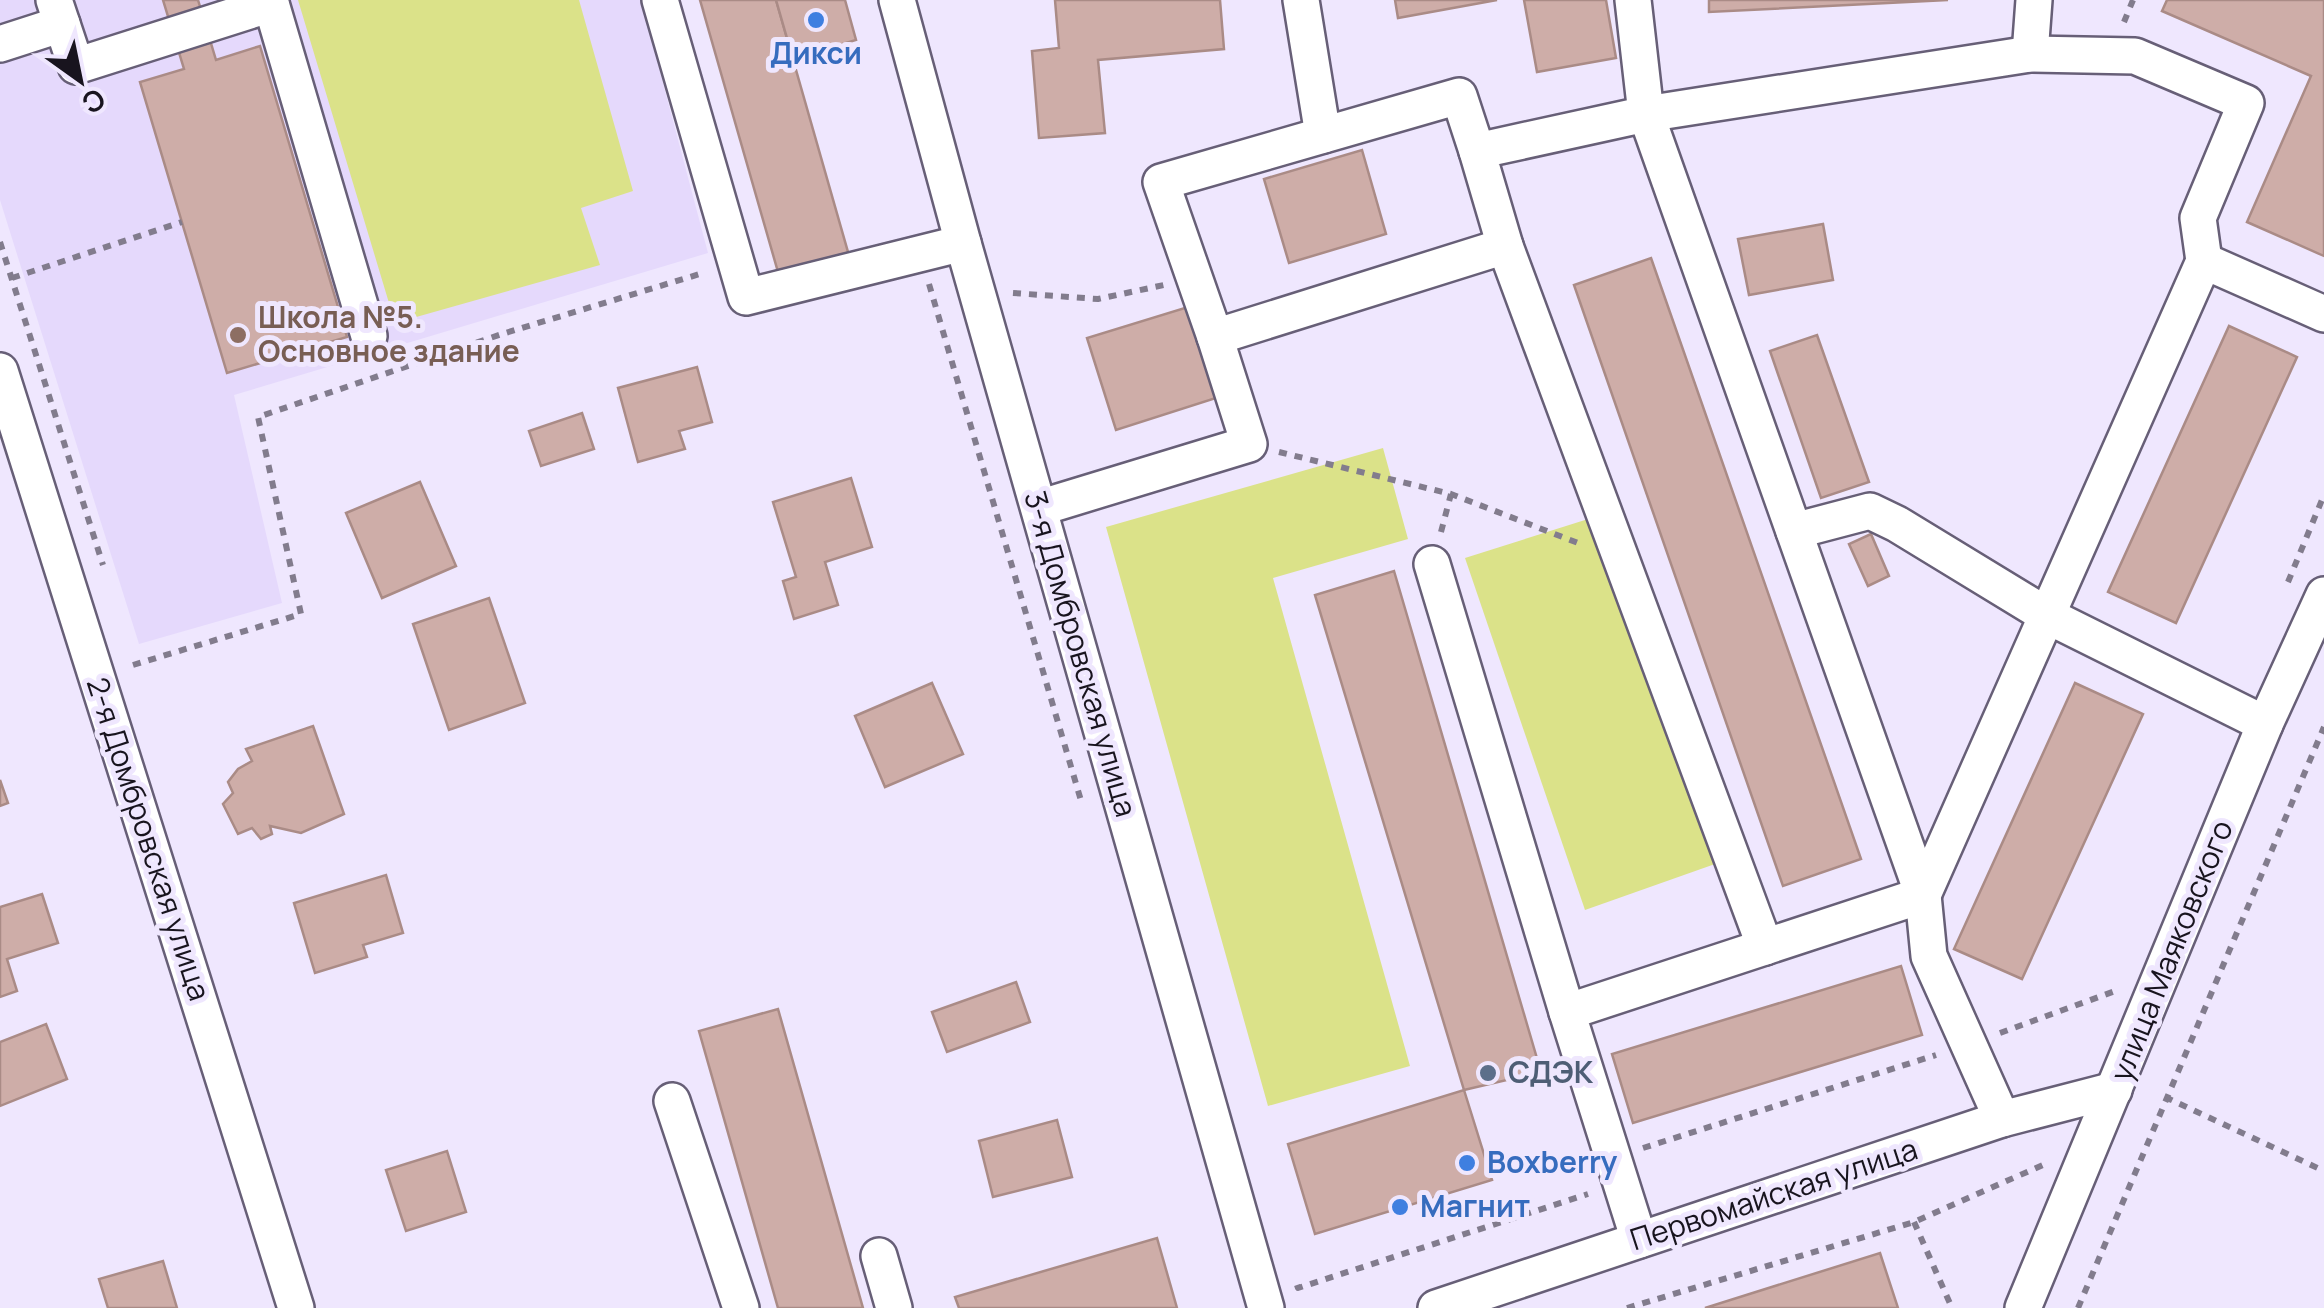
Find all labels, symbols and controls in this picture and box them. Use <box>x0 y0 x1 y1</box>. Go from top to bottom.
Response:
marker: Дикси <box>805 9 827 31</box>
north arrow <box>30 30 130 130</box>
place label: Дикси <box>770 32 862 73</box>
text: С <box>75 80 113 123</box>
place label: Школа №5. Основное здание <box>258 296 520 371</box>
marker: Школа №5. Основное здание <box>227 324 249 346</box>
street label: 3-я Домбровская улица <box>1015 486 1148 821</box>
street label: 2-я Домбровская улица <box>78 672 221 1005</box>
street label: улица Маяковского <box>2100 814 2242 1087</box>
place label: СДЭК <box>1508 1051 1594 1092</box>
marker: СДЭК <box>1477 1062 1499 1084</box>
street label: Первомайская улица <box>1625 1128 1922 1259</box>
place label: Boxberry <box>1487 1141 1618 1182</box>
marker: Boxberry <box>1456 1152 1478 1174</box>
place label: Магнит <box>1420 1185 1530 1226</box>
marker: Магнит <box>1389 1196 1411 1218</box>

